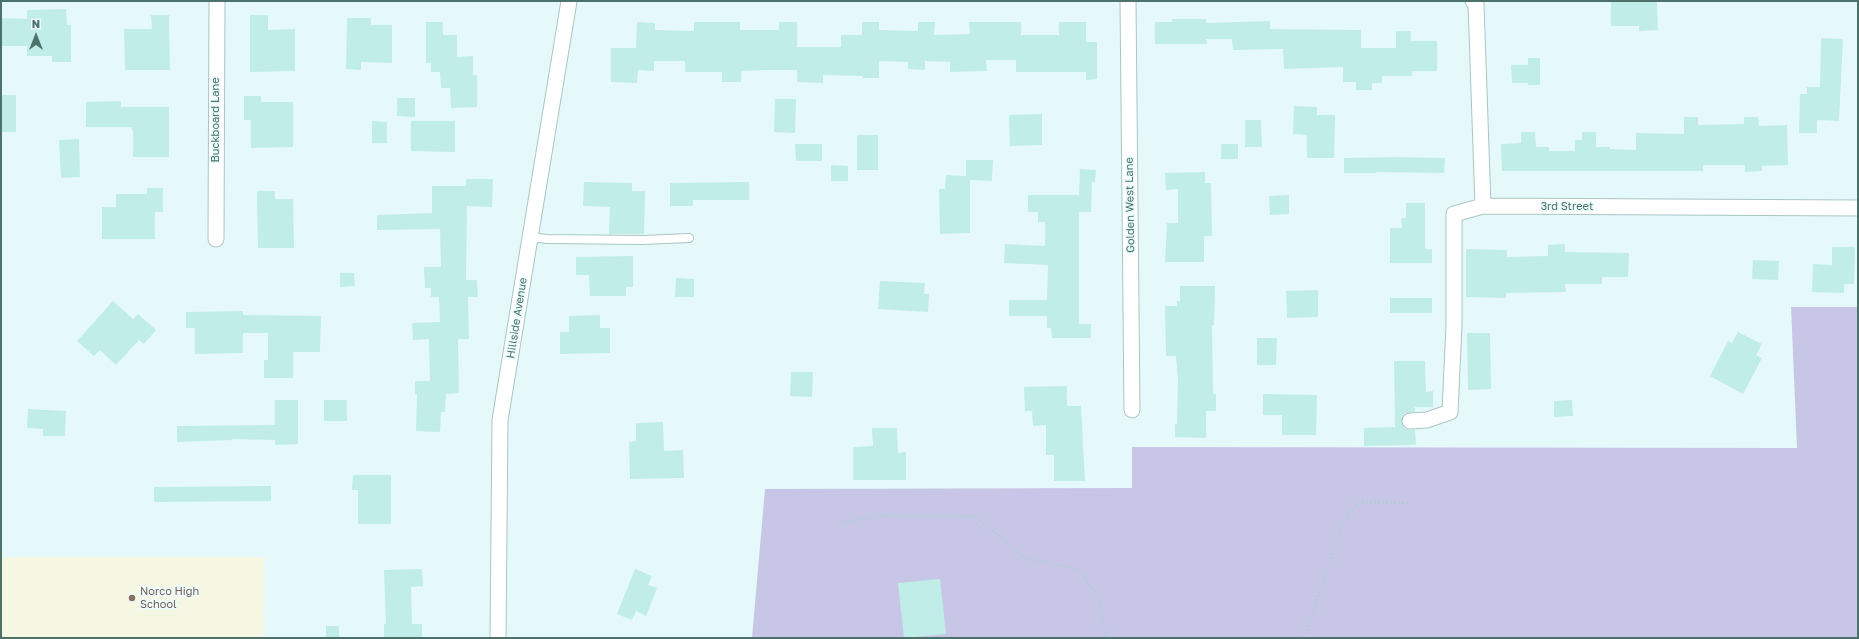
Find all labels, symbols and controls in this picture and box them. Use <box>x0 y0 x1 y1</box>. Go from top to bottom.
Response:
north arrow <box>16 16 56 56</box>
text: N <box>32 17 40 30</box>
street label: Buckboard Lane <box>209 77 223 163</box>
street label: Golden West Lane <box>1123 157 1137 253</box>
street label: 3rd Street <box>1541 200 1593 214</box>
street label: Hillside Avenue <box>504 277 530 359</box>
place label: Norco High School <box>140 585 199 611</box>
marker: Norco High School <box>127 593 137 603</box>

